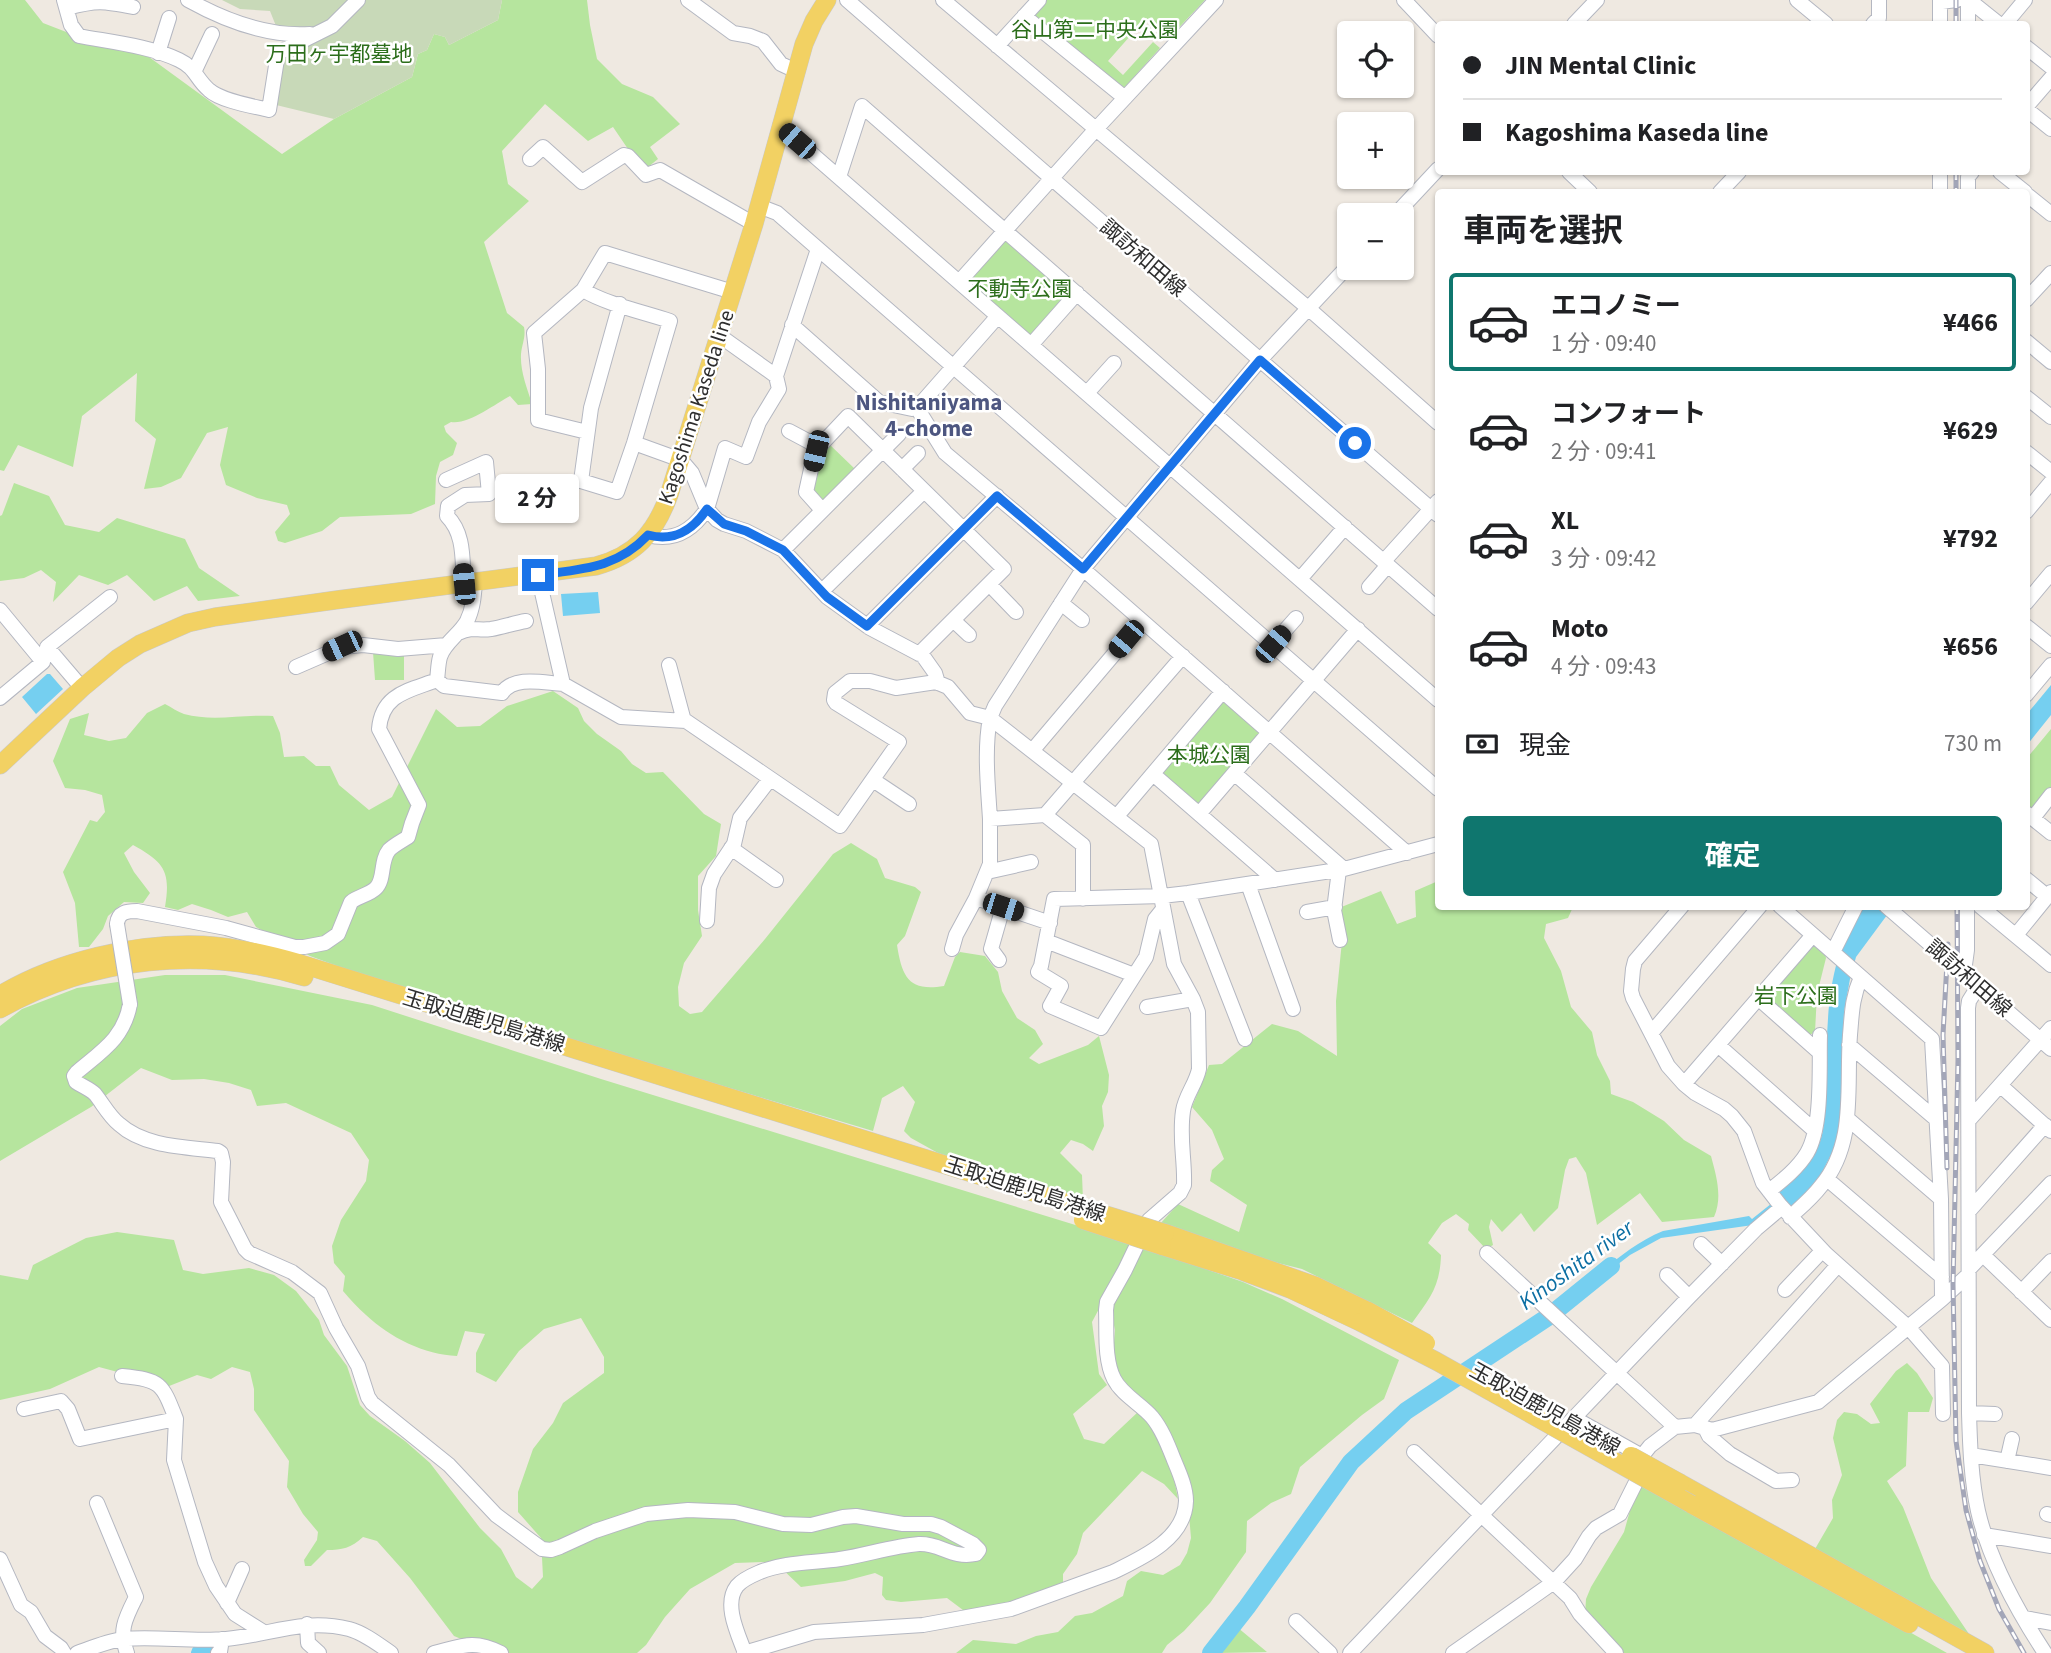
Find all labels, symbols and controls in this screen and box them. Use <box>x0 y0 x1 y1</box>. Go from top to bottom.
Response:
park label: 谷山第二中央公園 <box>1011 15 1179 45</box>
map controls <box>1337 21 1414 280</box>
button: locate <box>1337 21 1414 98</box>
park label: 万田ヶ宇都墓地 <box>266 39 413 69</box>
text: JIN Mental Clinic <box>1505 47 1696 84</box>
button: + <box>1337 112 1414 189</box>
text: Kagoshima Kaseda line <box>1505 114 1769 151</box>
car <box>775 119 820 163</box>
button: − <box>1337 203 1414 280</box>
text: 車両を選択 <box>1463 208 1623 254</box>
street label: 諏訪和田線 <box>1094 212 1192 304</box>
park label: 不動寺公園 <box>968 274 1073 304</box>
text: エコノミー <box>1551 287 1681 324</box>
icon: car <box>1467 291 1530 354</box>
text: ¥466 <box>1943 304 1998 341</box>
street label: Kagoshima Kaseda line <box>650 306 742 508</box>
text: 1 分 · 09:40 <box>1551 327 1656 360</box>
district label: Nishitaniyama 4-chome <box>856 386 1002 445</box>
text: コンフォート <box>1551 395 1706 432</box>
icon: car <box>1467 399 1530 462</box>
text: ¥629 <box>1943 412 1998 449</box>
route start <box>1339 427 1371 459</box>
car <box>802 428 831 474</box>
text: 2 分 · 09:41 <box>1551 435 1656 468</box>
callout: 2 分 <box>496 474 580 522</box>
text: 2 分 <box>517 482 557 515</box>
text: XL <box>1551 502 1579 539</box>
icon: car <box>1467 507 1530 570</box>
text: ¥792 <box>1943 520 1998 557</box>
text: 3 分 · 09:42 <box>1551 542 1656 575</box>
route end <box>522 559 554 591</box>
car <box>452 562 477 606</box>
text: Moto <box>1551 610 1608 647</box>
icon: car <box>1467 615 1530 678</box>
car <box>1105 616 1148 662</box>
car <box>1252 621 1295 667</box>
car <box>319 628 366 664</box>
text: ¥656 <box>1943 628 1998 665</box>
text: 4 分 · 09:43 <box>1551 650 1656 683</box>
icon: cash <box>1463 725 1501 763</box>
text: 現金 <box>1519 727 1571 764</box>
text: 730 m <box>1944 727 2002 760</box>
park label: 本城公園 <box>1167 740 1251 770</box>
button: 確定 <box>1463 816 2002 896</box>
car <box>980 891 1027 923</box>
street label: 諏訪和田線 <box>1920 932 2018 1024</box>
park label: 岩下公園 <box>1754 981 1838 1011</box>
street label: 玉取迫鹿児島港線 <box>399 982 569 1060</box>
street label: 玉取迫鹿児島港線 <box>940 1149 1110 1229</box>
water label: Kinoshita river <box>1512 1211 1641 1318</box>
street label: 玉取迫鹿児島港線 <box>1464 1355 1626 1463</box>

